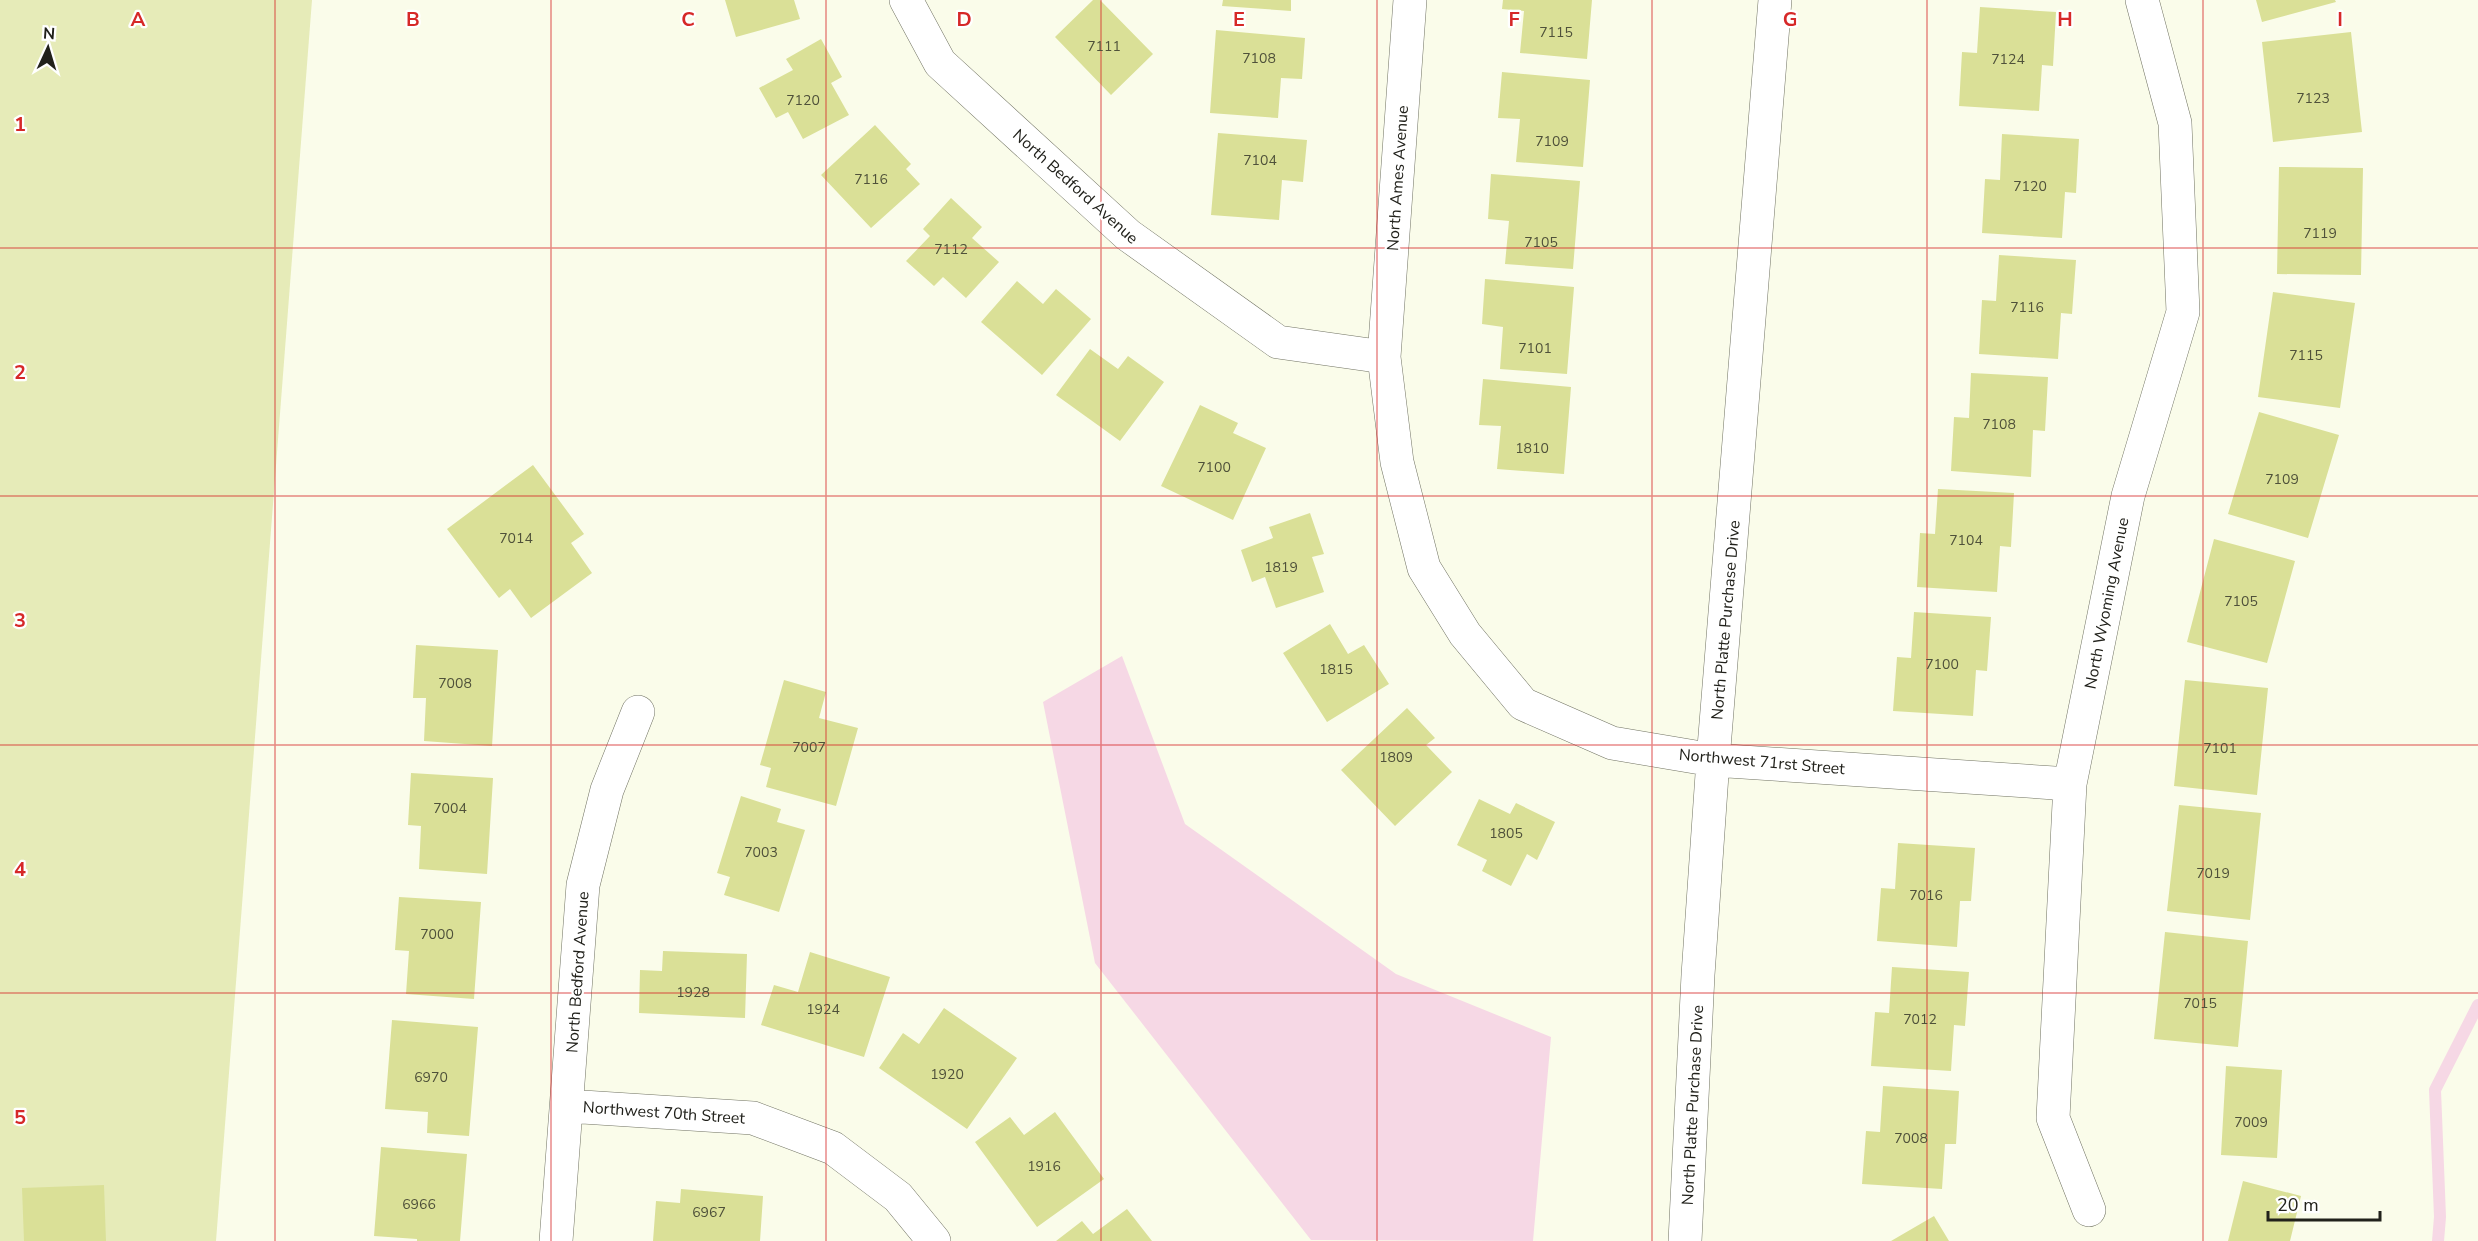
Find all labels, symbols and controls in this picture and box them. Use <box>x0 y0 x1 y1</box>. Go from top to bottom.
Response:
text: A <box>131 6 146 33</box>
text: B <box>406 6 420 33</box>
text: C <box>681 6 695 33</box>
text: D <box>956 6 972 33</box>
text: E <box>1233 6 1245 33</box>
text: F <box>1508 6 1520 33</box>
text: G <box>1783 6 1797 33</box>
text: H <box>2057 6 2073 33</box>
text: I <box>2337 6 2343 33</box>
north arrow <box>18 18 78 78</box>
text: N <box>42 23 56 45</box>
house number: 7115 <box>1539 23 1573 42</box>
house number: 7111 <box>1087 37 1121 56</box>
house number: 7108 <box>1242 49 1276 68</box>
house number: 7124 <box>1991 50 2025 69</box>
house number: 7123 <box>2296 89 2330 108</box>
house number: 7120 <box>786 91 820 110</box>
street label: North Ames Avenue <box>1382 105 1414 252</box>
text: 1 <box>14 111 26 138</box>
street label: North Bedford Avenue <box>1008 124 1143 249</box>
house number: 7109 <box>1535 132 1569 151</box>
house number: 7104 <box>1243 151 1277 170</box>
house number: 7116 <box>854 170 888 189</box>
house number: 7120 <box>2013 177 2047 196</box>
house number: 7119 <box>2303 224 2337 243</box>
house number: 7105 <box>1524 233 1558 252</box>
house number: 7112 <box>934 240 968 259</box>
house number: 7116 <box>2010 298 2044 317</box>
house number: 7101 <box>1518 339 1552 358</box>
house number: 7115 <box>2289 346 2323 365</box>
text: 2 <box>14 359 26 386</box>
house number: 7108 <box>1982 415 2016 434</box>
house number: 1810 <box>1515 439 1549 458</box>
house number: 7100 <box>1197 458 1231 477</box>
house number: 7109 <box>2265 470 2299 489</box>
street label: North Wyoming Avenue <box>2080 516 2134 691</box>
street label: North Platte Purchase Drive <box>1706 519 1746 721</box>
house number: 7014 <box>499 529 533 548</box>
house number: 7104 <box>1949 531 1983 550</box>
house number: 1819 <box>1264 558 1298 577</box>
house number: 7105 <box>2224 592 2258 611</box>
text: 3 <box>14 607 26 634</box>
house number: 7100 <box>1925 655 1959 674</box>
house number: 1815 <box>1319 660 1353 679</box>
house number: 7008 <box>438 674 472 693</box>
house number: 7007 <box>792 738 826 757</box>
house number: 7101 <box>2203 739 2237 758</box>
street label: Northwest 71rst Street <box>1678 744 1846 780</box>
house number: 1809 <box>1379 748 1413 767</box>
house number: 7004 <box>433 799 467 818</box>
house number: 1805 <box>1489 824 1523 843</box>
house number: 7003 <box>744 843 778 862</box>
text: 4 <box>14 856 26 883</box>
house number: 7019 <box>2196 864 2230 883</box>
house number: 7016 <box>1909 886 1943 905</box>
street label: North Bedford Avenue <box>561 891 595 1054</box>
house number: 7000 <box>420 925 454 944</box>
house number: 1928 <box>676 983 710 1002</box>
house number: 7015 <box>2183 994 2217 1013</box>
house number: 1924 <box>806 1000 840 1019</box>
street label: North Platte Purchase Drive <box>1677 1004 1709 1206</box>
house number: 7012 <box>1903 1010 1937 1029</box>
house number: 1920 <box>930 1065 964 1084</box>
house number: 6970 <box>414 1068 448 1087</box>
street label: Northwest 70th Street <box>582 1096 746 1130</box>
text: 5 <box>14 1104 26 1131</box>
house number: 7009 <box>2234 1113 2268 1132</box>
house number: 7008 <box>1894 1129 1928 1148</box>
house number: 1916 <box>1027 1157 1061 1176</box>
scale bar <box>2268 1184 2380 1222</box>
text: 20 m <box>2277 1193 2319 1217</box>
house number: 6966 <box>402 1195 436 1214</box>
house number: 6967 <box>692 1203 726 1222</box>

